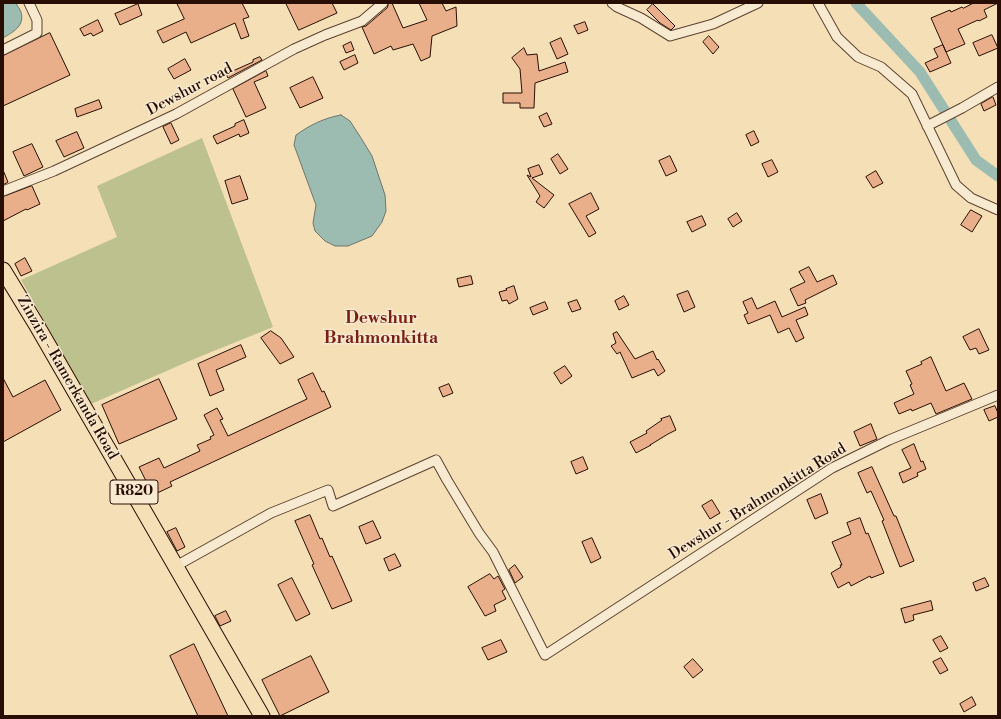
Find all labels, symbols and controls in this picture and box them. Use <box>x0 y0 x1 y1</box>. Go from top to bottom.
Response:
street label: Dewshur road <box>144 60 236 120</box>
street label: Zinzira - Ramerkanda Road <box>13 293 121 463</box>
district label: Dewshur Brahmonkitta <box>324 309 438 349</box>
street label: Dewshur - Brahmonkitta Road <box>666 440 850 564</box>
road number: R820 <box>110 480 158 504</box>

